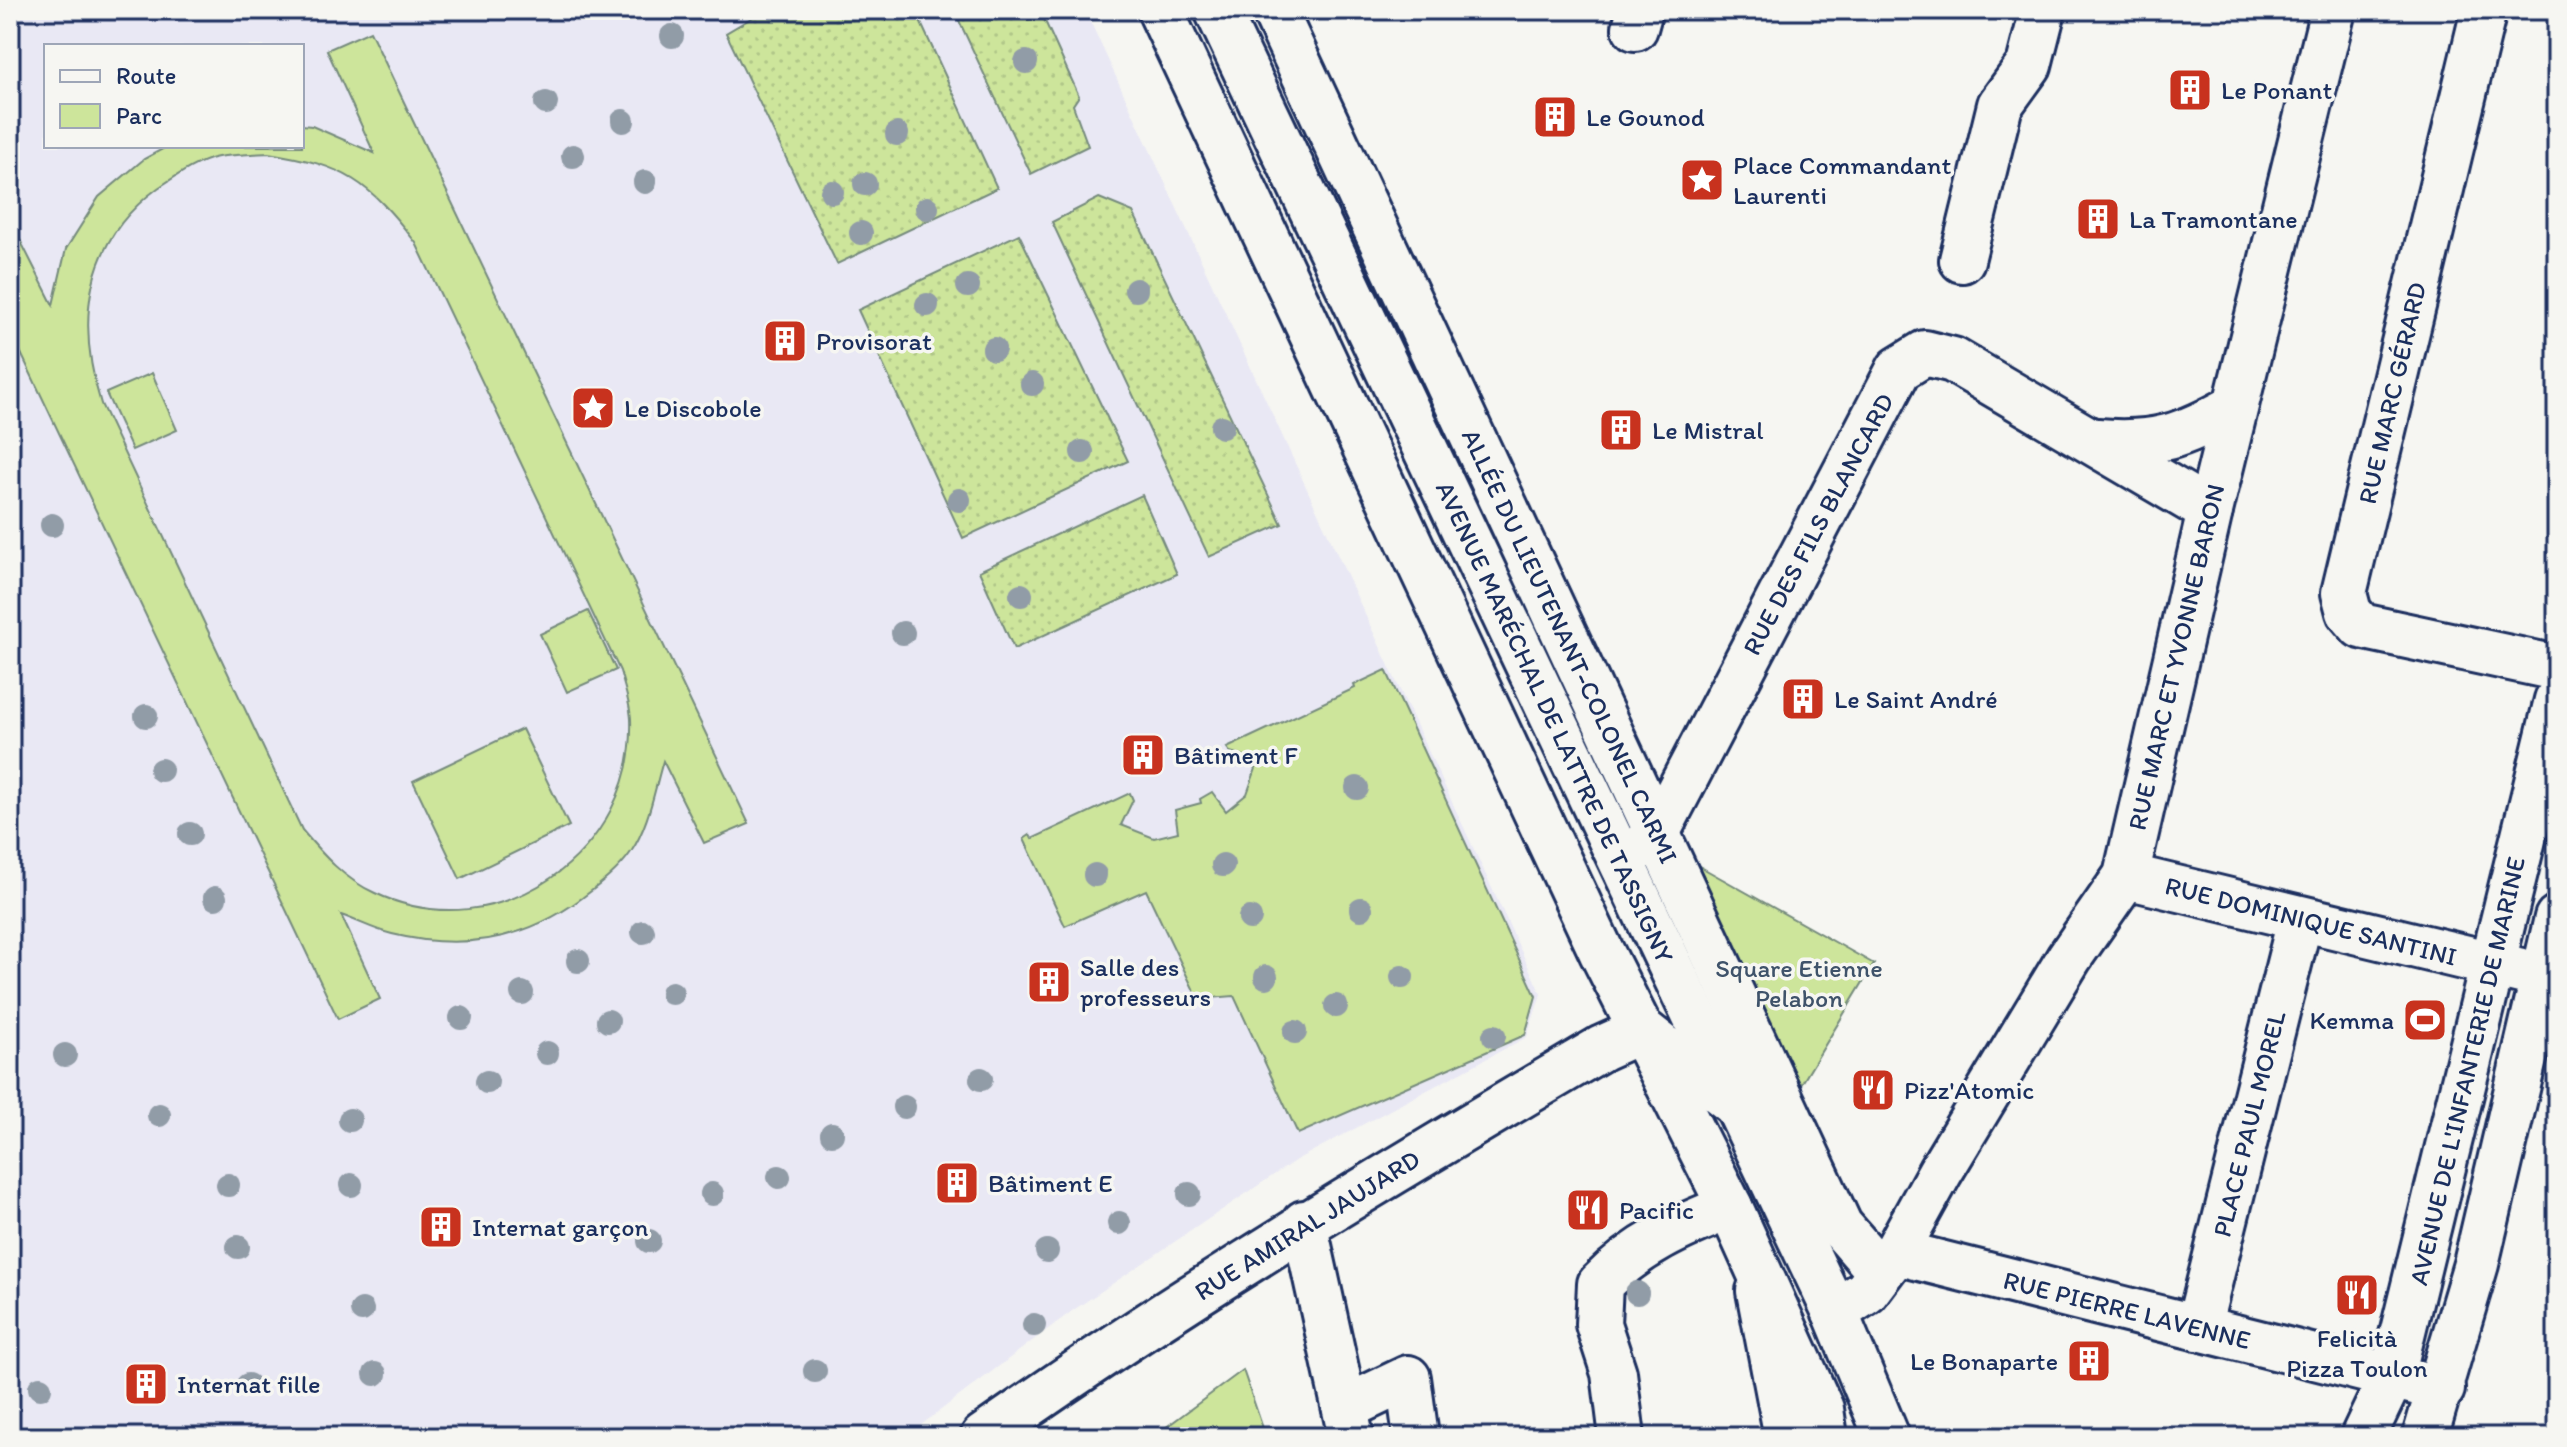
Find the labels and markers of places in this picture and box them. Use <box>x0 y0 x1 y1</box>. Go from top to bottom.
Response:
building icon: Le Ponant <box>2166 66 2214 114</box>
place label: Le Ponant <box>2221 74 2332 106</box>
building icon: Le Gounod <box>1531 93 1579 141</box>
place label: Le Gounod <box>1586 101 1705 133</box>
place label: Place Commandant Laurenti <box>1733 149 1951 211</box>
place icon: Place Commandant Laurenti <box>1678 156 1726 204</box>
building icon: La Tramontane <box>2074 195 2122 243</box>
place label: La Tramontane <box>2129 203 2298 235</box>
building icon: Provisorat <box>761 317 809 365</box>
place label: Provisorat <box>816 325 932 357</box>
place icon: Le Discobole <box>569 384 617 432</box>
place label: Le Discobole <box>624 392 762 424</box>
building icon: Le Mistral <box>1597 406 1645 454</box>
place label: Le Mistral <box>1652 414 1764 446</box>
building icon: Le Saint André <box>1779 675 1827 723</box>
place label: Le Saint André <box>1834 683 1998 715</box>
building icon: Bâtiment F <box>1119 731 1167 779</box>
place label: Bâtiment F <box>1174 739 1298 771</box>
place label: Salle des professeurs <box>1080 951 1211 1013</box>
building icon: Salle des professeurs <box>1025 958 1073 1006</box>
sports icon: Kemma <box>2401 996 2449 1044</box>
place label: Kemma <box>2310 1004 2394 1036</box>
restaurant icon: Pizz'Atomic <box>1849 1066 1897 1114</box>
place label: Pizz'Atomic <box>1904 1074 2034 1106</box>
building icon: Bâtiment E <box>933 1159 981 1207</box>
place label: Bâtiment E <box>988 1167 1113 1199</box>
restaurant icon: Pacific <box>1564 1186 1612 1234</box>
place label: Pacific <box>1619 1194 1694 1226</box>
building icon: Internat garçon <box>417 1203 465 1251</box>
place label: Internat garçon <box>472 1211 649 1243</box>
restaurant icon: Felicità Pizza Toulon <box>2333 1271 2381 1319</box>
place label: Felicità Pizza Toulon <box>2286 1322 2428 1384</box>
building icon: Le Bonaparte <box>2065 1337 2113 1385</box>
place label: Le Bonaparte <box>1910 1345 2058 1377</box>
building icon: Internat fille <box>122 1360 170 1408</box>
place label: Internat fille <box>177 1368 321 1400</box>

